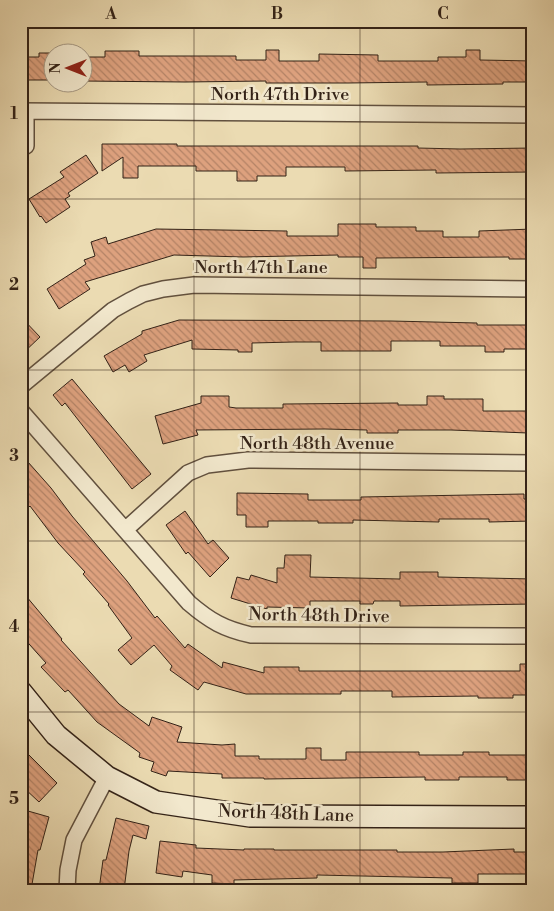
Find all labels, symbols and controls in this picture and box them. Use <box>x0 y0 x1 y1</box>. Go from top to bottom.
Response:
text: A <box>104 4 117 24</box>
text: B <box>271 4 283 24</box>
text: C <box>437 4 449 24</box>
north arrow <box>42 42 92 92</box>
text: N <box>47 62 65 74</box>
street label: North 47th Drive <box>211 83 349 106</box>
text: 1 <box>10 104 18 124</box>
street label: North 47th Lane <box>194 256 328 279</box>
text: 2 <box>9 275 19 295</box>
street label: North 48th Avenue <box>240 432 394 455</box>
text: 3 <box>9 446 19 466</box>
street label: North 48th Drive <box>248 603 390 628</box>
text: 4 <box>9 617 20 637</box>
text: 5 <box>9 789 19 809</box>
street label: North 48th Lane <box>218 800 354 827</box>

